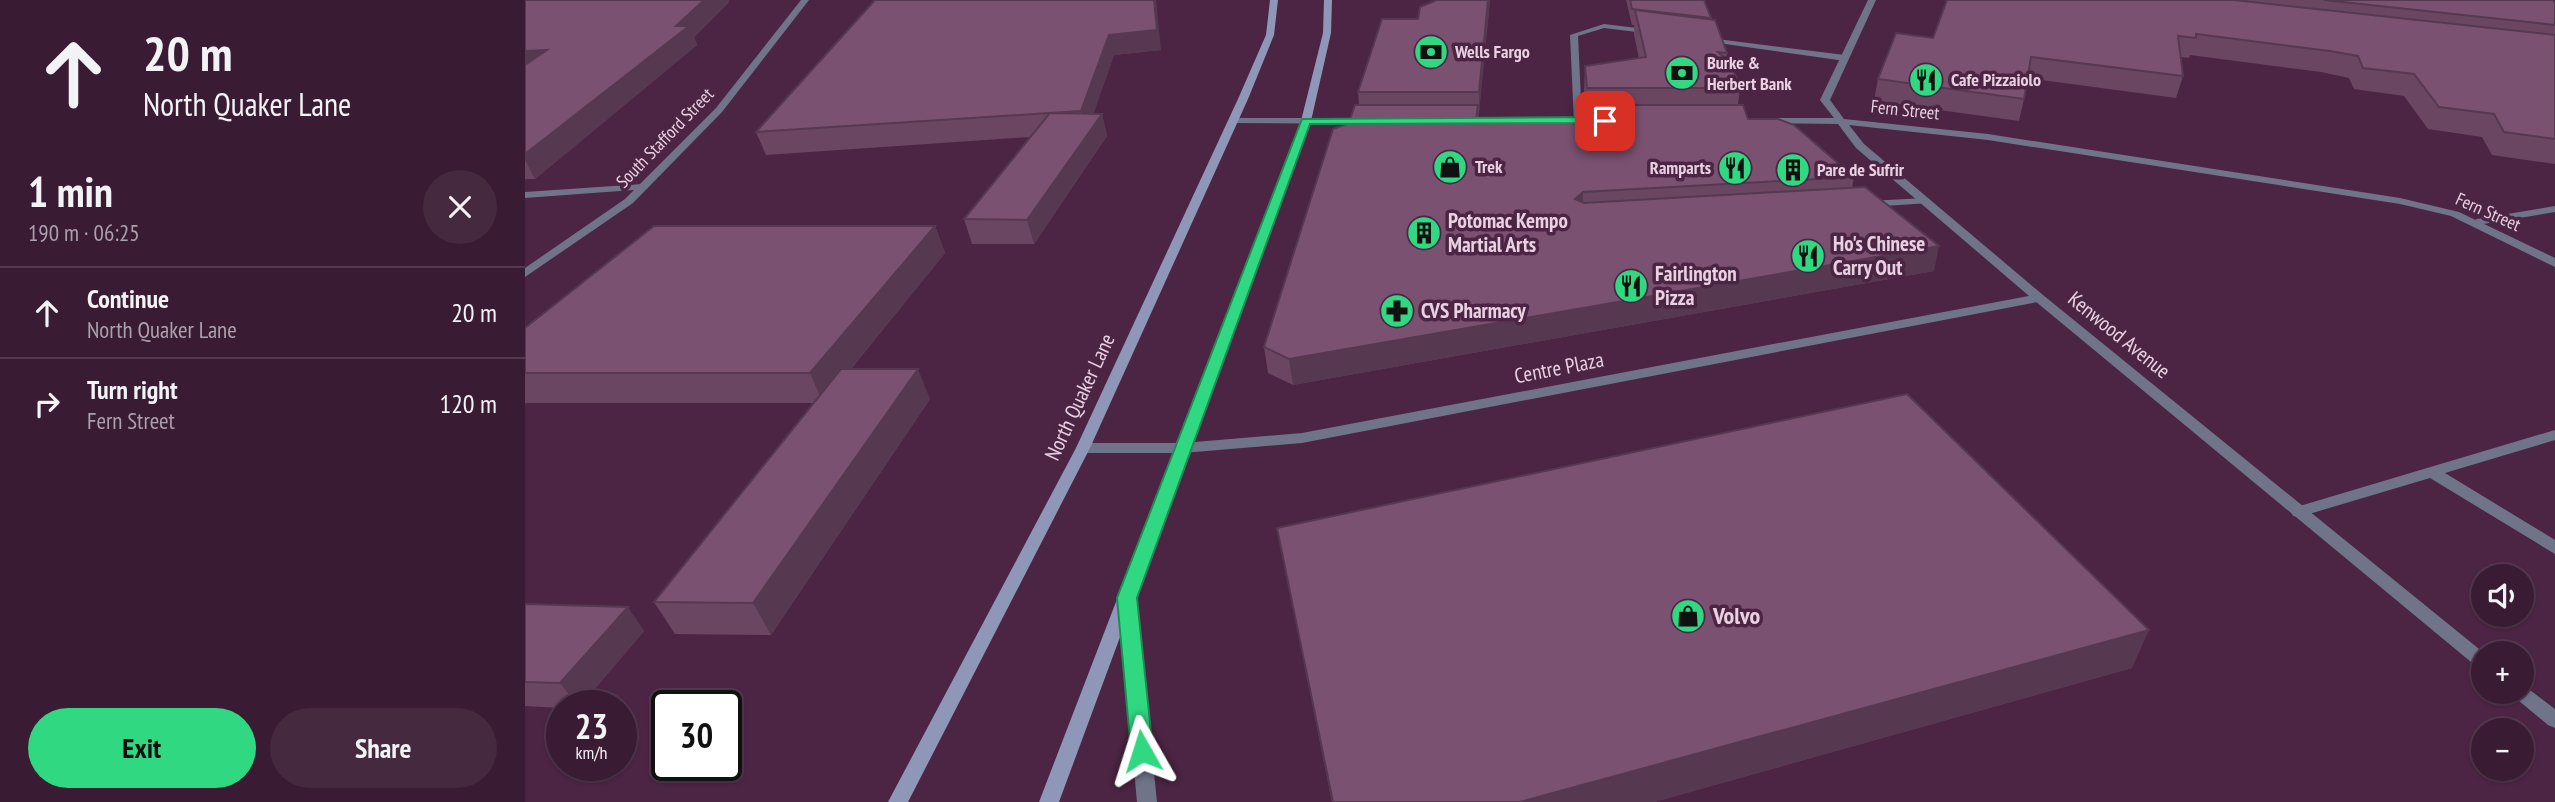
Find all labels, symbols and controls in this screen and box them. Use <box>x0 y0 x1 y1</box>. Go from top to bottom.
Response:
text: 20 m <box>143 21 232 85</box>
icon: ahead <box>28 28 119 119</box>
bank icon: Wells Fargo <box>1412 33 1450 71</box>
place label: Wells Fargo <box>1454 40 1530 63</box>
place label: Burke & Herbert Bank <box>1707 51 1792 95</box>
bank icon: Burke & Herbert Bank <box>1663 54 1701 92</box>
restaurant icon: Cafe Pizzaiolo <box>1907 61 1945 99</box>
place label: Cafe Pizzaiolo <box>1951 68 2041 91</box>
text: North Quaker Lane <box>143 83 351 125</box>
street label: South Stafford Street <box>611 83 718 193</box>
pin <box>1575 91 1635 151</box>
street label: Fern Street <box>1870 94 1941 125</box>
icon: arrive <box>1586 102 1624 140</box>
shop icon: Trek <box>1431 148 1469 186</box>
restaurant icon: Ramparts <box>1716 149 1754 187</box>
building icon: Pare de Sufrir <box>1774 151 1812 189</box>
place label: Trek <box>1475 155 1503 178</box>
place label: Ramparts <box>1650 156 1711 179</box>
place label: Pare de Sufrir <box>1817 158 1905 181</box>
text: 1 min <box>28 164 113 219</box>
button: close <box>423 170 497 244</box>
street label: Fern Street <box>2452 187 2524 236</box>
place label: Potomac Kempo Martial Arts <box>1448 207 1568 258</box>
building icon: Potomac Kempo Martial Arts <box>1405 214 1443 252</box>
text: 190 m · 06:25 <box>28 218 140 247</box>
place label: Ho's Chinese Carry Out <box>1833 230 1925 281</box>
restaurant icon: Ho's Chinese Carry Out <box>1789 237 1827 275</box>
place label: Fairlington Pizza <box>1655 260 1737 311</box>
restaurant icon: Fairlington Pizza <box>1612 267 1650 305</box>
text: Continue <box>87 282 169 315</box>
street label: Kenwood Avenue <box>2063 285 2176 384</box>
pharmacy icon: CVS Pharmacy <box>1378 292 1416 330</box>
icon: ahead <box>28 294 66 332</box>
text: 20 m <box>451 296 497 329</box>
place label: CVS Pharmacy <box>1421 297 1526 324</box>
text: North Quaker Lane <box>87 315 237 344</box>
street label: North Quaker Lane <box>1038 329 1121 464</box>
street label: Centre Plaza <box>1512 346 1606 389</box>
text: Turn right <box>87 373 178 406</box>
icon: right <box>28 385 66 423</box>
text: 120 m <box>439 387 497 420</box>
text: Fern Street <box>87 406 175 435</box>
map controls <box>2471 564 2534 781</box>
button: sound <box>2471 564 2534 627</box>
shop icon: Volvo <box>1669 597 1707 635</box>
place label: Volvo <box>1712 600 1761 631</box>
button: + <box>2471 641 2534 704</box>
speed limit sign: 30 <box>651 690 742 781</box>
text: 23 <box>575 703 608 749</box>
button: Exit <box>28 708 256 788</box>
button: Share <box>270 708 497 788</box>
position arrow <box>1105 714 1179 788</box>
button: − <box>2471 718 2534 781</box>
text: km/h <box>576 741 607 764</box>

